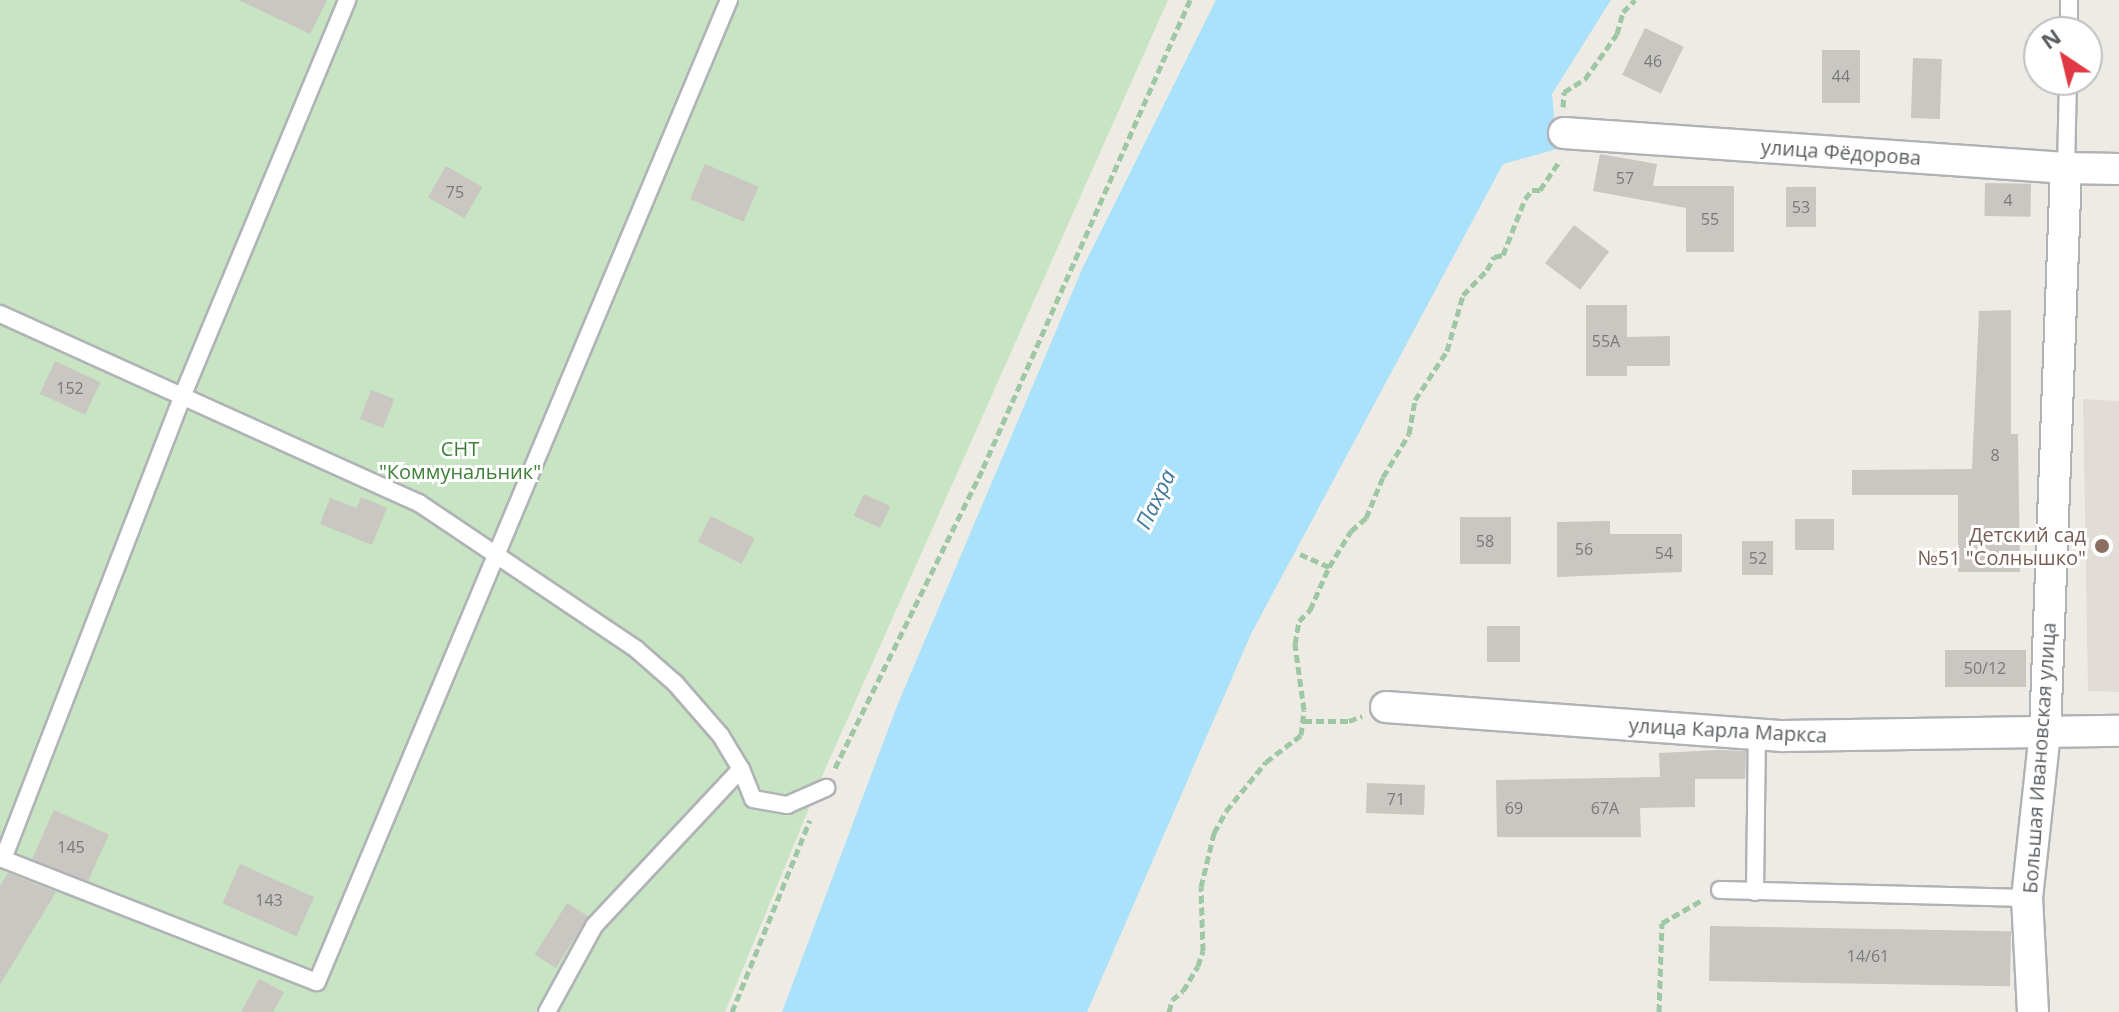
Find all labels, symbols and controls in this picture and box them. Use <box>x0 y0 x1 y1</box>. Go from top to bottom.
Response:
north arrow <box>2023 16 2103 96</box>
text: N <box>2034 21 2066 55</box>
house number: 46 <box>1644 51 1662 71</box>
house number: 44 <box>1832 66 1850 86</box>
street label: улица Фёдорова <box>1760 134 1922 170</box>
house number: 57 <box>1616 168 1634 188</box>
house number: 75 <box>446 182 464 202</box>
house number: 4 <box>2003 190 2013 210</box>
house number: 53 <box>1792 197 1810 217</box>
house number: 55 <box>1701 209 1719 229</box>
house number: 55А <box>1592 331 1620 351</box>
house number: 152 <box>56 378 84 398</box>
park label: СНТ "Коммунальник" <box>379 436 541 483</box>
house number: 8 <box>1990 445 2000 465</box>
water label: Пахра <box>1129 465 1181 533</box>
place label: Детский сад №51 "Солнышко" <box>1917 522 2086 569</box>
house number: 58 <box>1476 531 1494 551</box>
marker: Детский сад №51 "Солнышко" <box>2093 537 2111 555</box>
house number: 56 <box>1575 539 1593 559</box>
house number: 54 <box>1655 543 1673 563</box>
house number: 52 <box>1749 548 1767 568</box>
street label: Большая Ивановская улица <box>2018 622 2060 894</box>
house number: 50/12 <box>1964 658 2006 678</box>
street label: улица Карла Маркса <box>1628 713 1828 747</box>
house number: 71 <box>1387 789 1405 809</box>
house number: 69 <box>1505 798 1523 818</box>
house number: 67А <box>1591 798 1619 818</box>
house number: 145 <box>57 837 85 857</box>
house number: 143 <box>255 890 283 910</box>
house number: 14/61 <box>1847 946 1889 966</box>

